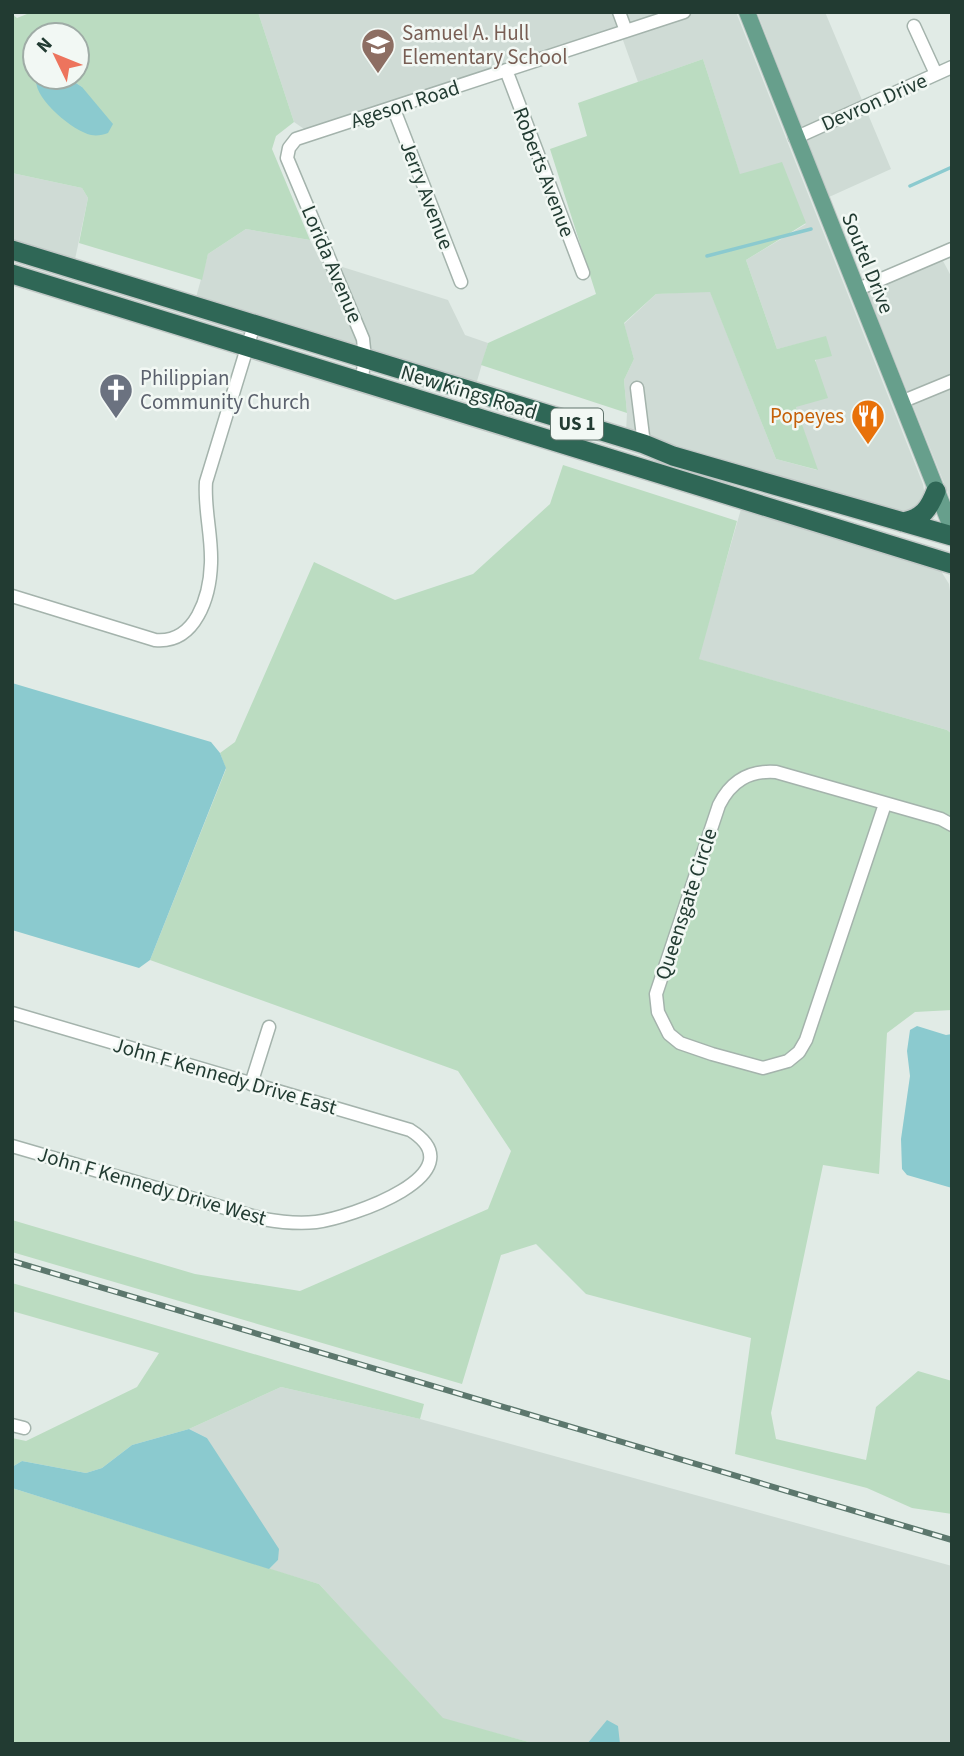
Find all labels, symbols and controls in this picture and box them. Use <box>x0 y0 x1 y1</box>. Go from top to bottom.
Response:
place label: Samuel A. Hull Elementary School <box>402 18 568 72</box>
north arrow <box>21 21 91 91</box>
school or university icon: Samuel A. Hull Elementary School <box>359 26 397 75</box>
text: N <box>30 32 59 59</box>
street label: Devron Drive <box>816 65 932 139</box>
street label: Ageson Road <box>347 72 463 136</box>
street label: Roberts Avenue <box>505 103 583 241</box>
street label: Jerry Avenue <box>393 136 461 254</box>
street label: Lorida Avenue <box>294 201 370 327</box>
street label: Soutel Drive <box>834 208 902 318</box>
street label: New Kings Road <box>397 357 541 427</box>
place label: Philippian Community Church <box>140 363 310 417</box>
church icon: Philippian Community Church <box>97 371 135 420</box>
restaurant icon: Popeyes <box>849 397 887 446</box>
place label: Popeyes <box>770 401 844 431</box>
road number: US 1 <box>551 408 603 440</box>
street label: Queensgate Circle <box>647 824 725 984</box>
street label: John F Kennedy Drive East <box>110 1030 340 1122</box>
street label: John F Kennedy Drive West <box>34 1139 270 1233</box>

